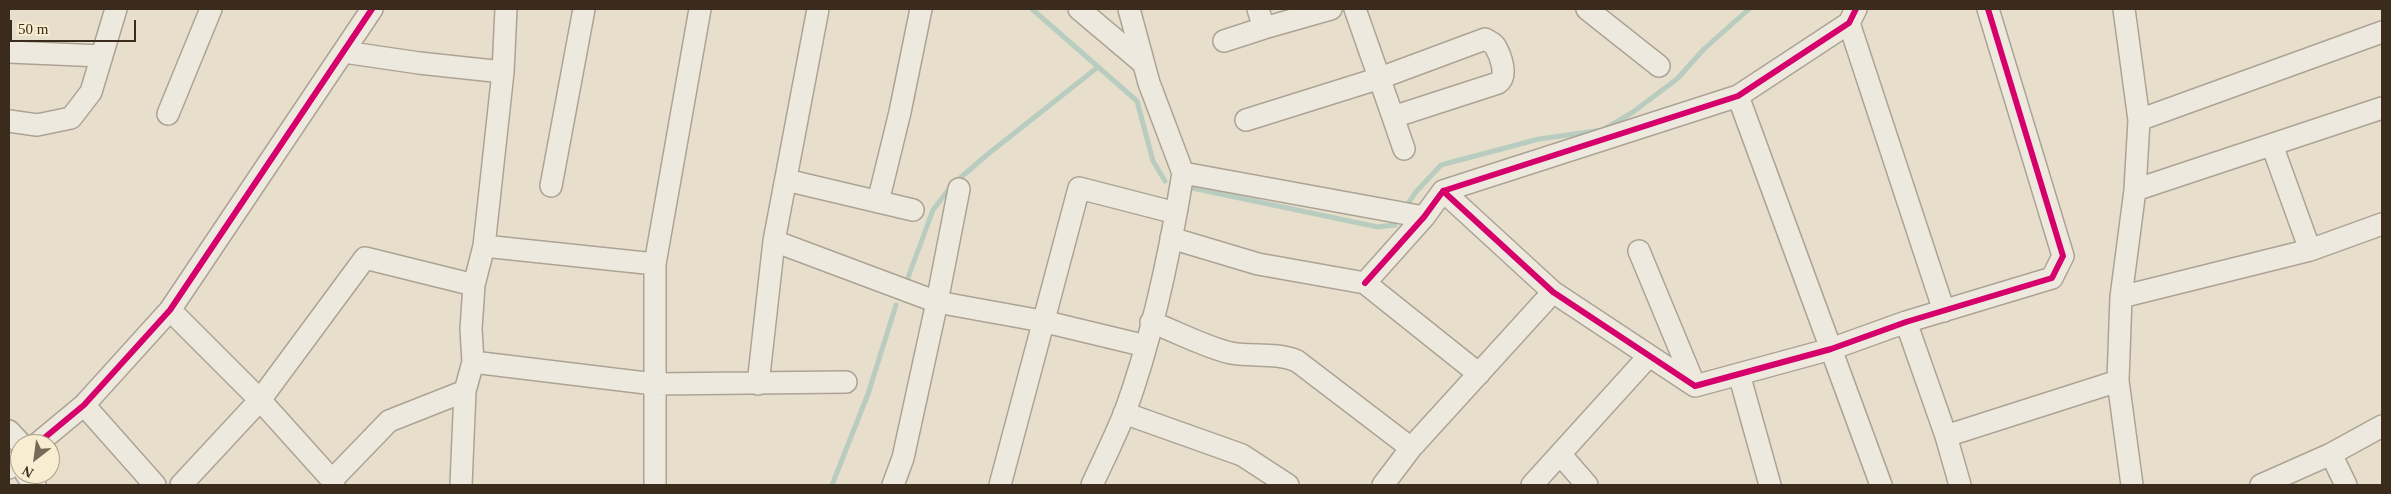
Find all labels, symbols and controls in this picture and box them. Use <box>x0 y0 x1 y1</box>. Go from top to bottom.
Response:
scale bar <box>12 10 139 42</box>
text: 50 m <box>18 21 48 37</box>
north arrow <box>10 434 60 484</box>
text: N <box>20 463 36 481</box>

